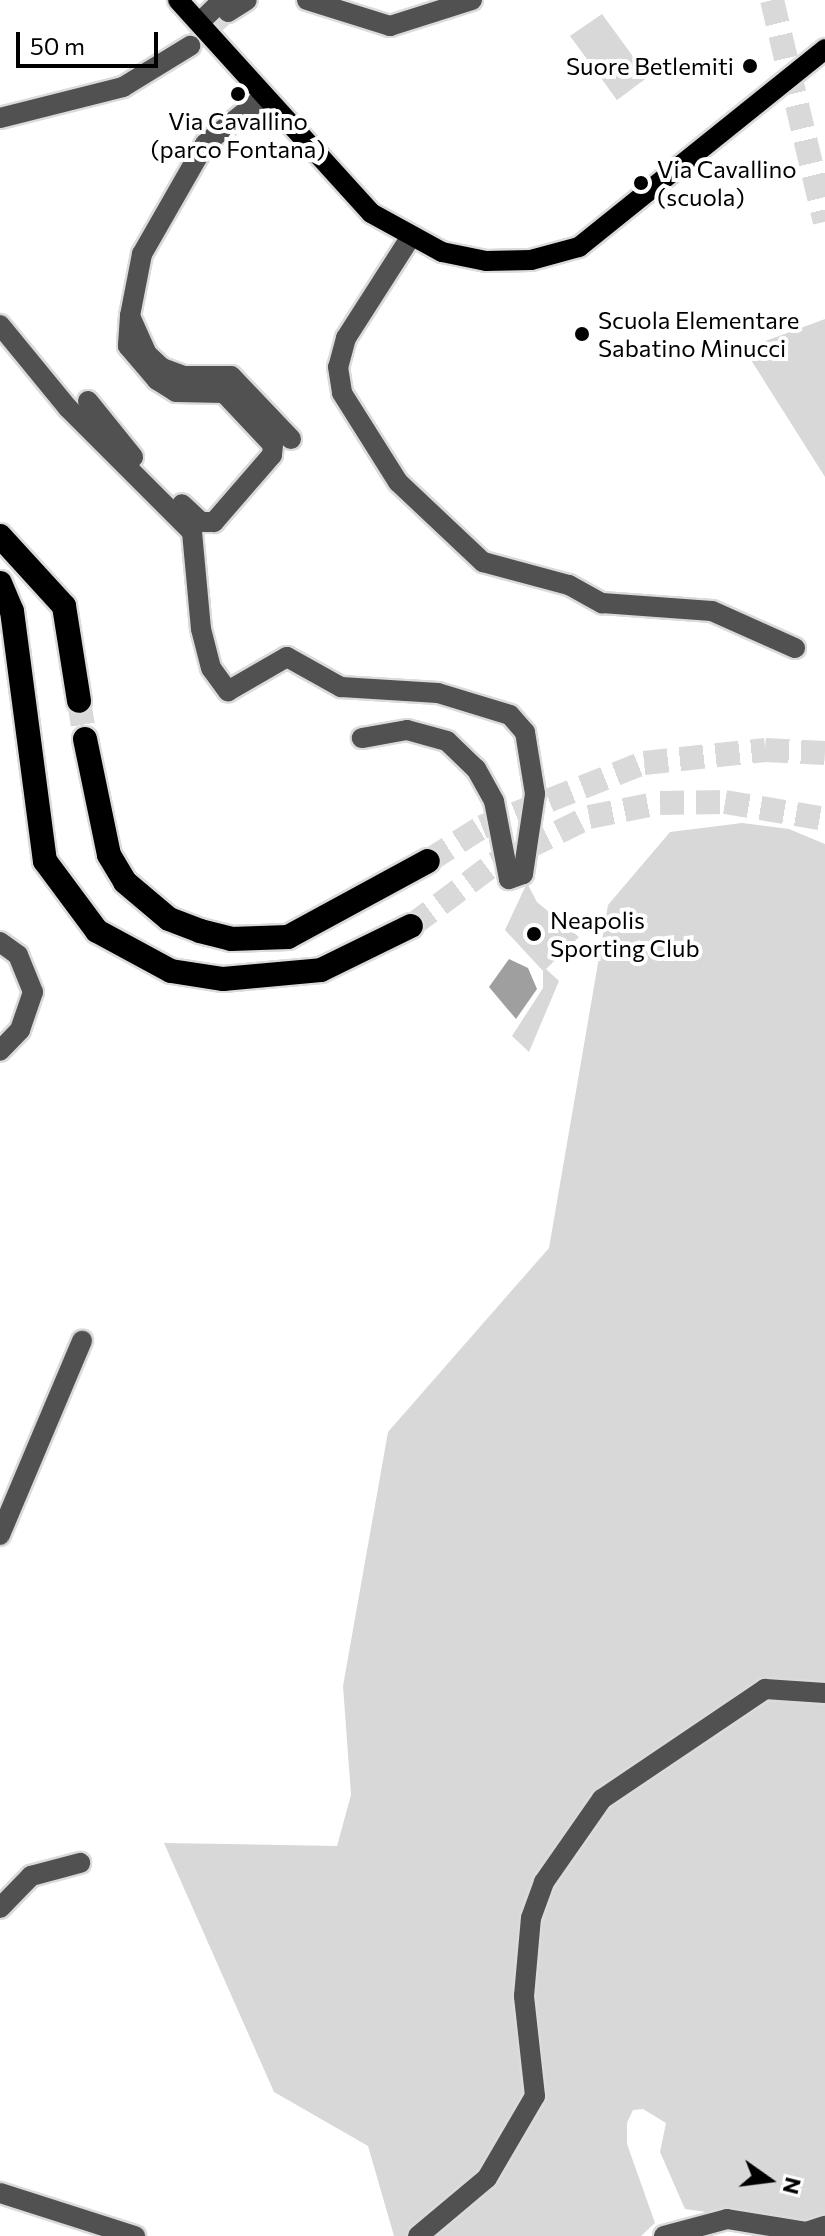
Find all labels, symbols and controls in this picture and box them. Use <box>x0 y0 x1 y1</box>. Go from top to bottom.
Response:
scale bar <box>20 16 162 66</box>
text: 50 m <box>30 31 85 60</box>
place label: Suore Betlemiti <box>566 52 734 80</box>
marker: Suore Betlemiti <box>741 57 759 75</box>
marker: Via Cavallino (parco Fontana) <box>229 85 247 103</box>
place label: Via Cavallino (parco Fontana) <box>150 107 326 163</box>
place label: Via Cavallino (scuola) <box>657 155 797 211</box>
marker: Via Cavallino (scuola) <box>632 174 650 192</box>
place label: Scuola Elementare Sabatino Minucci <box>598 306 800 362</box>
marker: Scuola Elementare Sabatino Minucci <box>573 325 591 343</box>
place label: Neapolis Sporting Club <box>550 906 700 962</box>
marker: Neapolis Sporting Club <box>525 925 543 943</box>
north arrow <box>729 2140 809 2220</box>
text: N <box>778 2175 808 2197</box>

